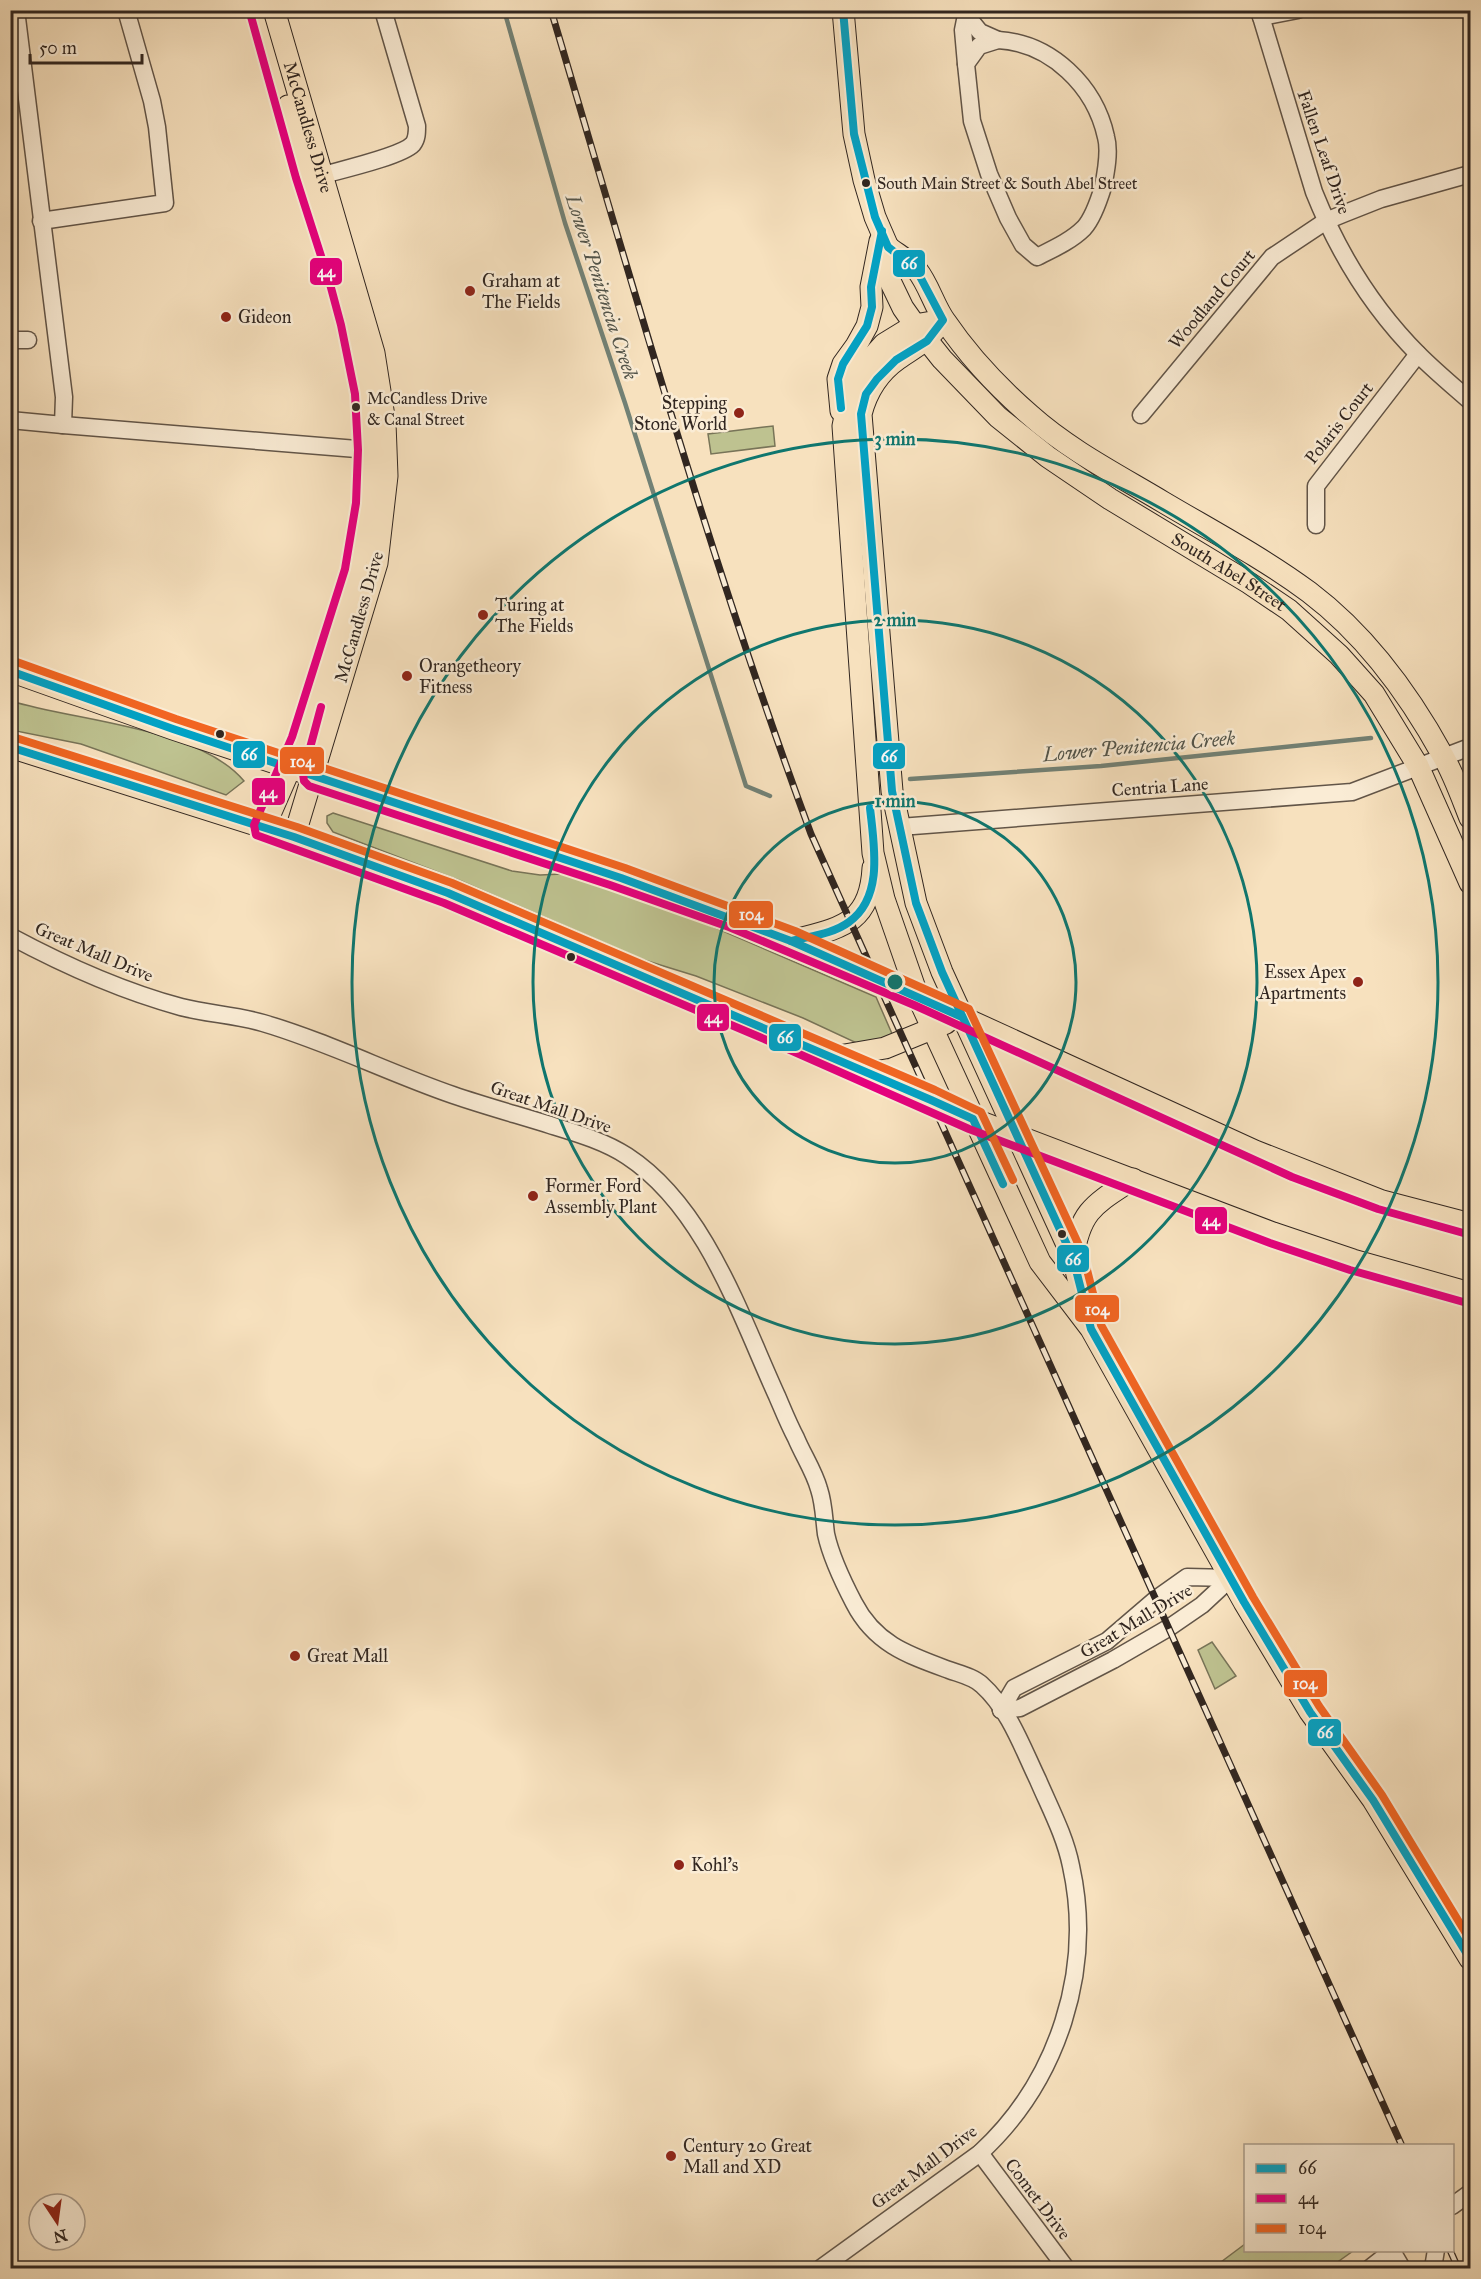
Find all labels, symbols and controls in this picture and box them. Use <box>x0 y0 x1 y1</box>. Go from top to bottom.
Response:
scale bar <box>30 27 142 65</box>
text: 50 m <box>39 37 77 59</box>
street label: McCandless Drive <box>279 59 338 195</box>
street label: Fallen Leaf Drive <box>1292 87 1356 217</box>
place label: South Main Street & South Abel Street <box>877 174 1138 193</box>
marker: South Main Street & South Abel Street <box>860 177 872 189</box>
water label: Lower Penitencia Creek <box>560 191 643 383</box>
street label: Woodland Court <box>1164 244 1260 353</box>
line badge: 66 <box>892 249 926 278</box>
text: 66 <box>901 254 918 273</box>
line badge: 44 <box>309 257 343 286</box>
text: 44 <box>317 262 336 282</box>
place label: Graham at The Fields <box>482 270 561 313</box>
marker: Graham at The Fields <box>463 284 477 298</box>
place label: Gideon <box>238 306 292 328</box>
marker: Gideon <box>219 310 233 324</box>
street label: Polaris Court <box>1300 377 1378 468</box>
place label: McCandless Drive & Canal Street <box>367 389 488 429</box>
place label: Stepping Stone World <box>634 392 728 435</box>
marker: McCandless Drive & Canal Street <box>350 401 362 413</box>
marker: Stepping Stone World <box>732 406 746 420</box>
text: 3 min <box>875 428 916 451</box>
street label: South Abel Street <box>1167 528 1291 616</box>
street label: McCandless Drive <box>330 549 388 685</box>
place label: Turing at The Fields <box>495 594 573 637</box>
marker: Turing at The Fields <box>476 608 490 622</box>
text: 2 min <box>874 609 917 631</box>
place label: Orangetheory Fitness <box>419 655 521 698</box>
marker: Orangetheory Fitness <box>400 669 414 683</box>
water label: Lower Penitencia Creek <box>1041 726 1236 766</box>
unlabelled marker <box>214 728 226 740</box>
line badge: 66 <box>232 740 266 769</box>
line badge: 66 <box>872 742 906 770</box>
text: 66 <box>241 745 258 764</box>
line badge: 104 <box>279 746 325 775</box>
text: 66 <box>881 747 898 766</box>
text: 104 <box>290 752 315 772</box>
street label: Centria Lane <box>1111 773 1209 801</box>
line badge: 44 <box>251 777 286 806</box>
text: 44 <box>259 783 278 803</box>
text: 1 min <box>875 790 916 812</box>
line badge: 104 <box>728 900 774 929</box>
text: 104 <box>739 905 764 925</box>
street label: Great Mall Drive <box>31 917 157 987</box>
unlabelled marker <box>565 951 577 963</box>
place label: Essex Apex Apartments <box>1258 961 1346 1004</box>
centre of rings <box>885 972 905 992</box>
marker: Essex Apex Apartments <box>1351 975 1365 989</box>
line badge: 44 <box>696 1003 730 1032</box>
text: 44 <box>704 1008 723 1028</box>
line badge: 66 <box>768 1023 802 1052</box>
text: 66 <box>777 1028 794 1047</box>
street label: Great Mall Drive <box>488 1076 614 1138</box>
place label: Former Ford Assembly Plant <box>544 1175 658 1218</box>
marker: Former Ford Assembly Plant <box>526 1189 540 1203</box>
line badge: 44 <box>1194 1206 1228 1235</box>
text: 44 <box>1202 1211 1221 1231</box>
unlabelled marker <box>1056 1228 1068 1240</box>
line badge: 66 <box>1056 1244 1090 1273</box>
text: 66 <box>1065 1250 1082 1269</box>
line badge: 104 <box>1074 1294 1120 1323</box>
text: 104 <box>1085 1300 1110 1320</box>
street label: Great Mall Drive <box>1076 1579 1196 1663</box>
place label: Great Mall <box>307 1645 388 1667</box>
marker: Great Mall <box>288 1649 302 1663</box>
line badge: 104 <box>1283 1669 1328 1698</box>
text: 104 <box>1293 1674 1318 1694</box>
line badge: 66 <box>1307 1718 1342 1747</box>
text: 66 <box>1317 1723 1334 1742</box>
place label: Kohl's <box>691 1854 738 1876</box>
marker: Kohl's <box>672 1858 686 1872</box>
street label: Great Mall Drive <box>867 2120 981 2214</box>
place label: Century 20 Great Mall and XD <box>683 2135 813 2178</box>
legend <box>1244 2144 1454 2252</box>
marker: Century 20 Great Mall and XD <box>664 2149 678 2163</box>
street label: Comet Drive <box>1000 2154 1076 2244</box>
text: 66 <box>1298 2157 1317 2179</box>
text: 44 <box>1298 2187 1319 2209</box>
north arrow <box>27 2192 87 2252</box>
text: 104 <box>1298 2217 1327 2239</box>
text: N <box>51 2225 69 2247</box>

